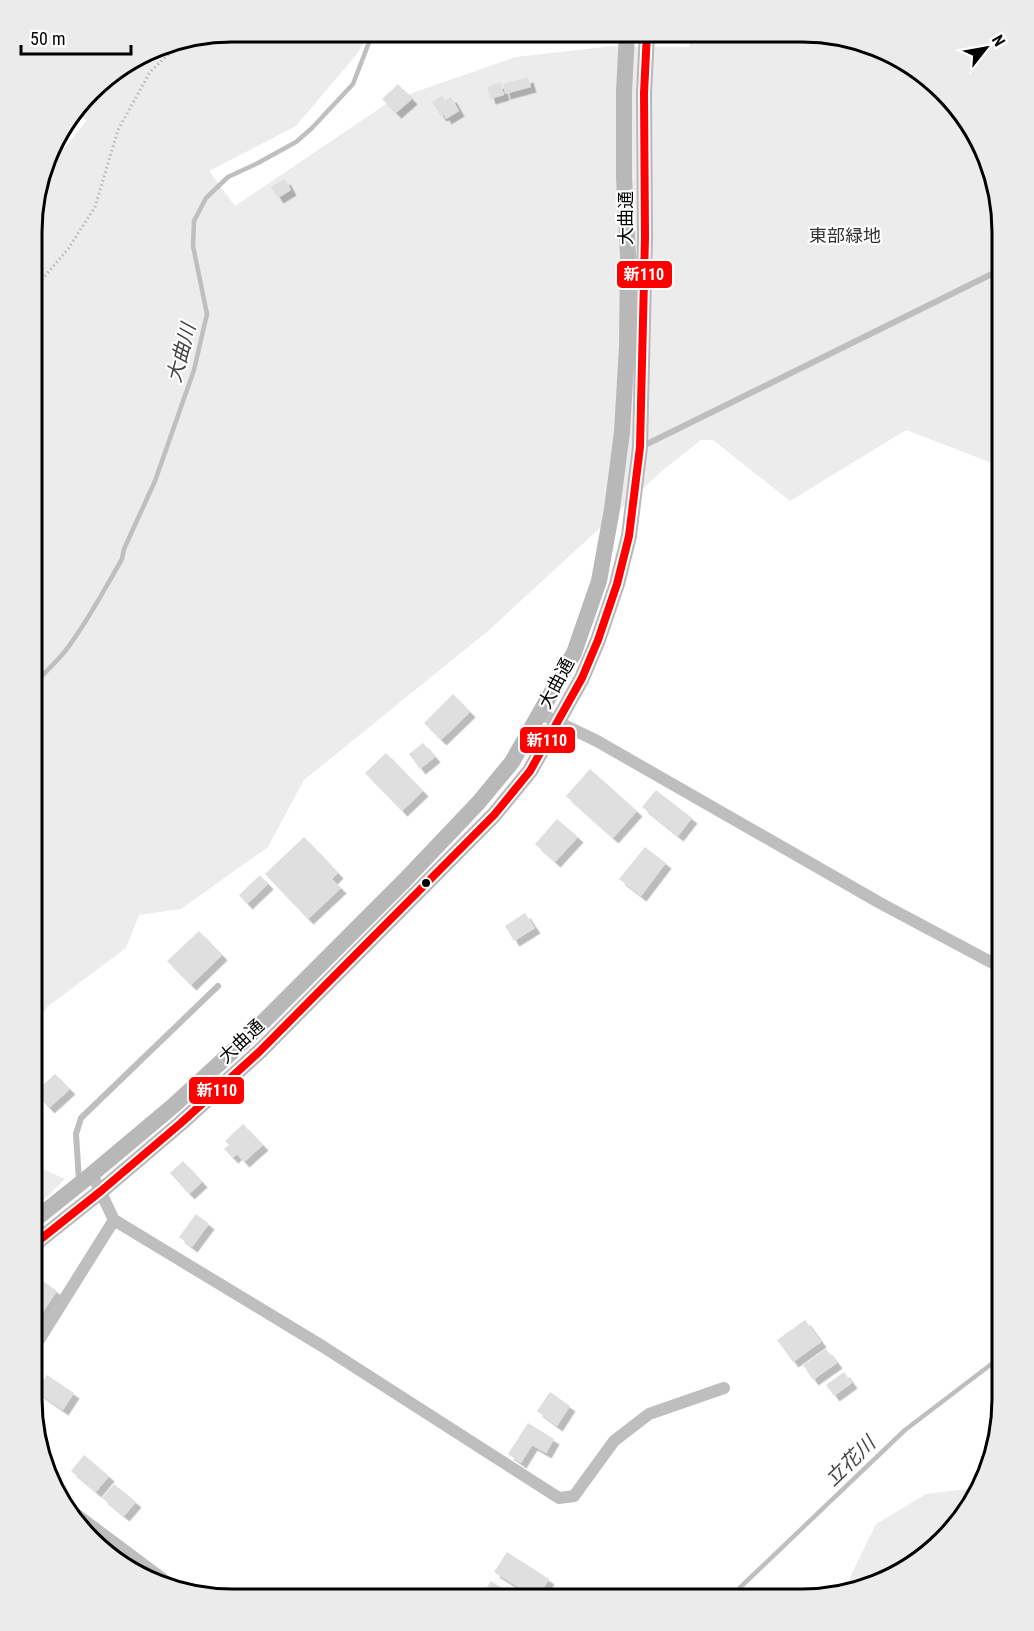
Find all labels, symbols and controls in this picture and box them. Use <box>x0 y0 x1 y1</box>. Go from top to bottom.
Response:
scale bar <box>21 18 130 56</box>
north arrow <box>956 18 1016 78</box>
text: 50 m <box>30 28 65 49</box>
text: N <box>988 31 1009 50</box>
street label: 大曲通 <box>615 191 636 245</box>
park label: 東部緑地 <box>809 225 881 246</box>
line badge: 新110 <box>616 260 673 289</box>
text: 新110 <box>624 265 664 284</box>
water label: 大曲川 <box>162 319 201 385</box>
street label: 大曲通 <box>534 654 578 712</box>
line badge: 新110 <box>519 726 576 754</box>
text: 新110 <box>527 731 567 750</box>
unlabelled marker <box>420 877 432 889</box>
street label: 大曲通 <box>214 1015 268 1067</box>
line badge: 新110 <box>188 1076 245 1105</box>
text: 新110 <box>197 1081 237 1100</box>
water label: 立花川 <box>820 1430 881 1490</box>

